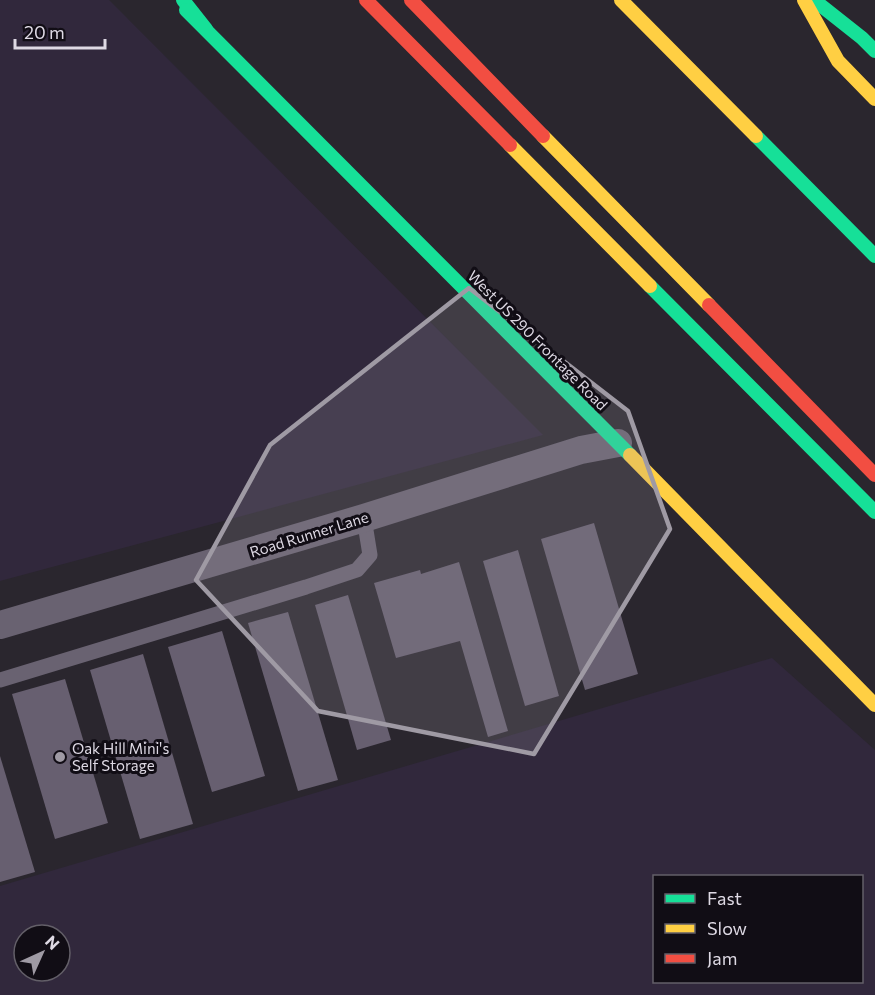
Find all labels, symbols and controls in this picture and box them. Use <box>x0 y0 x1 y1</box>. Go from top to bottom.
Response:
scale bar <box>15 12 105 50</box>
text: 20 m <box>24 21 65 43</box>
street label: West US 290 Frontage Road <box>464 266 612 414</box>
street label: Road Runner Lane <box>247 507 371 561</box>
place label: Oak Hill Mini's Self Storage <box>72 739 169 774</box>
marker: Oak Hill Mini's Self Storage <box>53 750 67 764</box>
legend <box>653 875 863 983</box>
text: Fast <box>707 887 742 909</box>
text: Slow <box>707 917 747 939</box>
north arrow <box>12 923 72 983</box>
text: N <box>42 931 64 953</box>
text: Jam <box>707 947 737 969</box>

